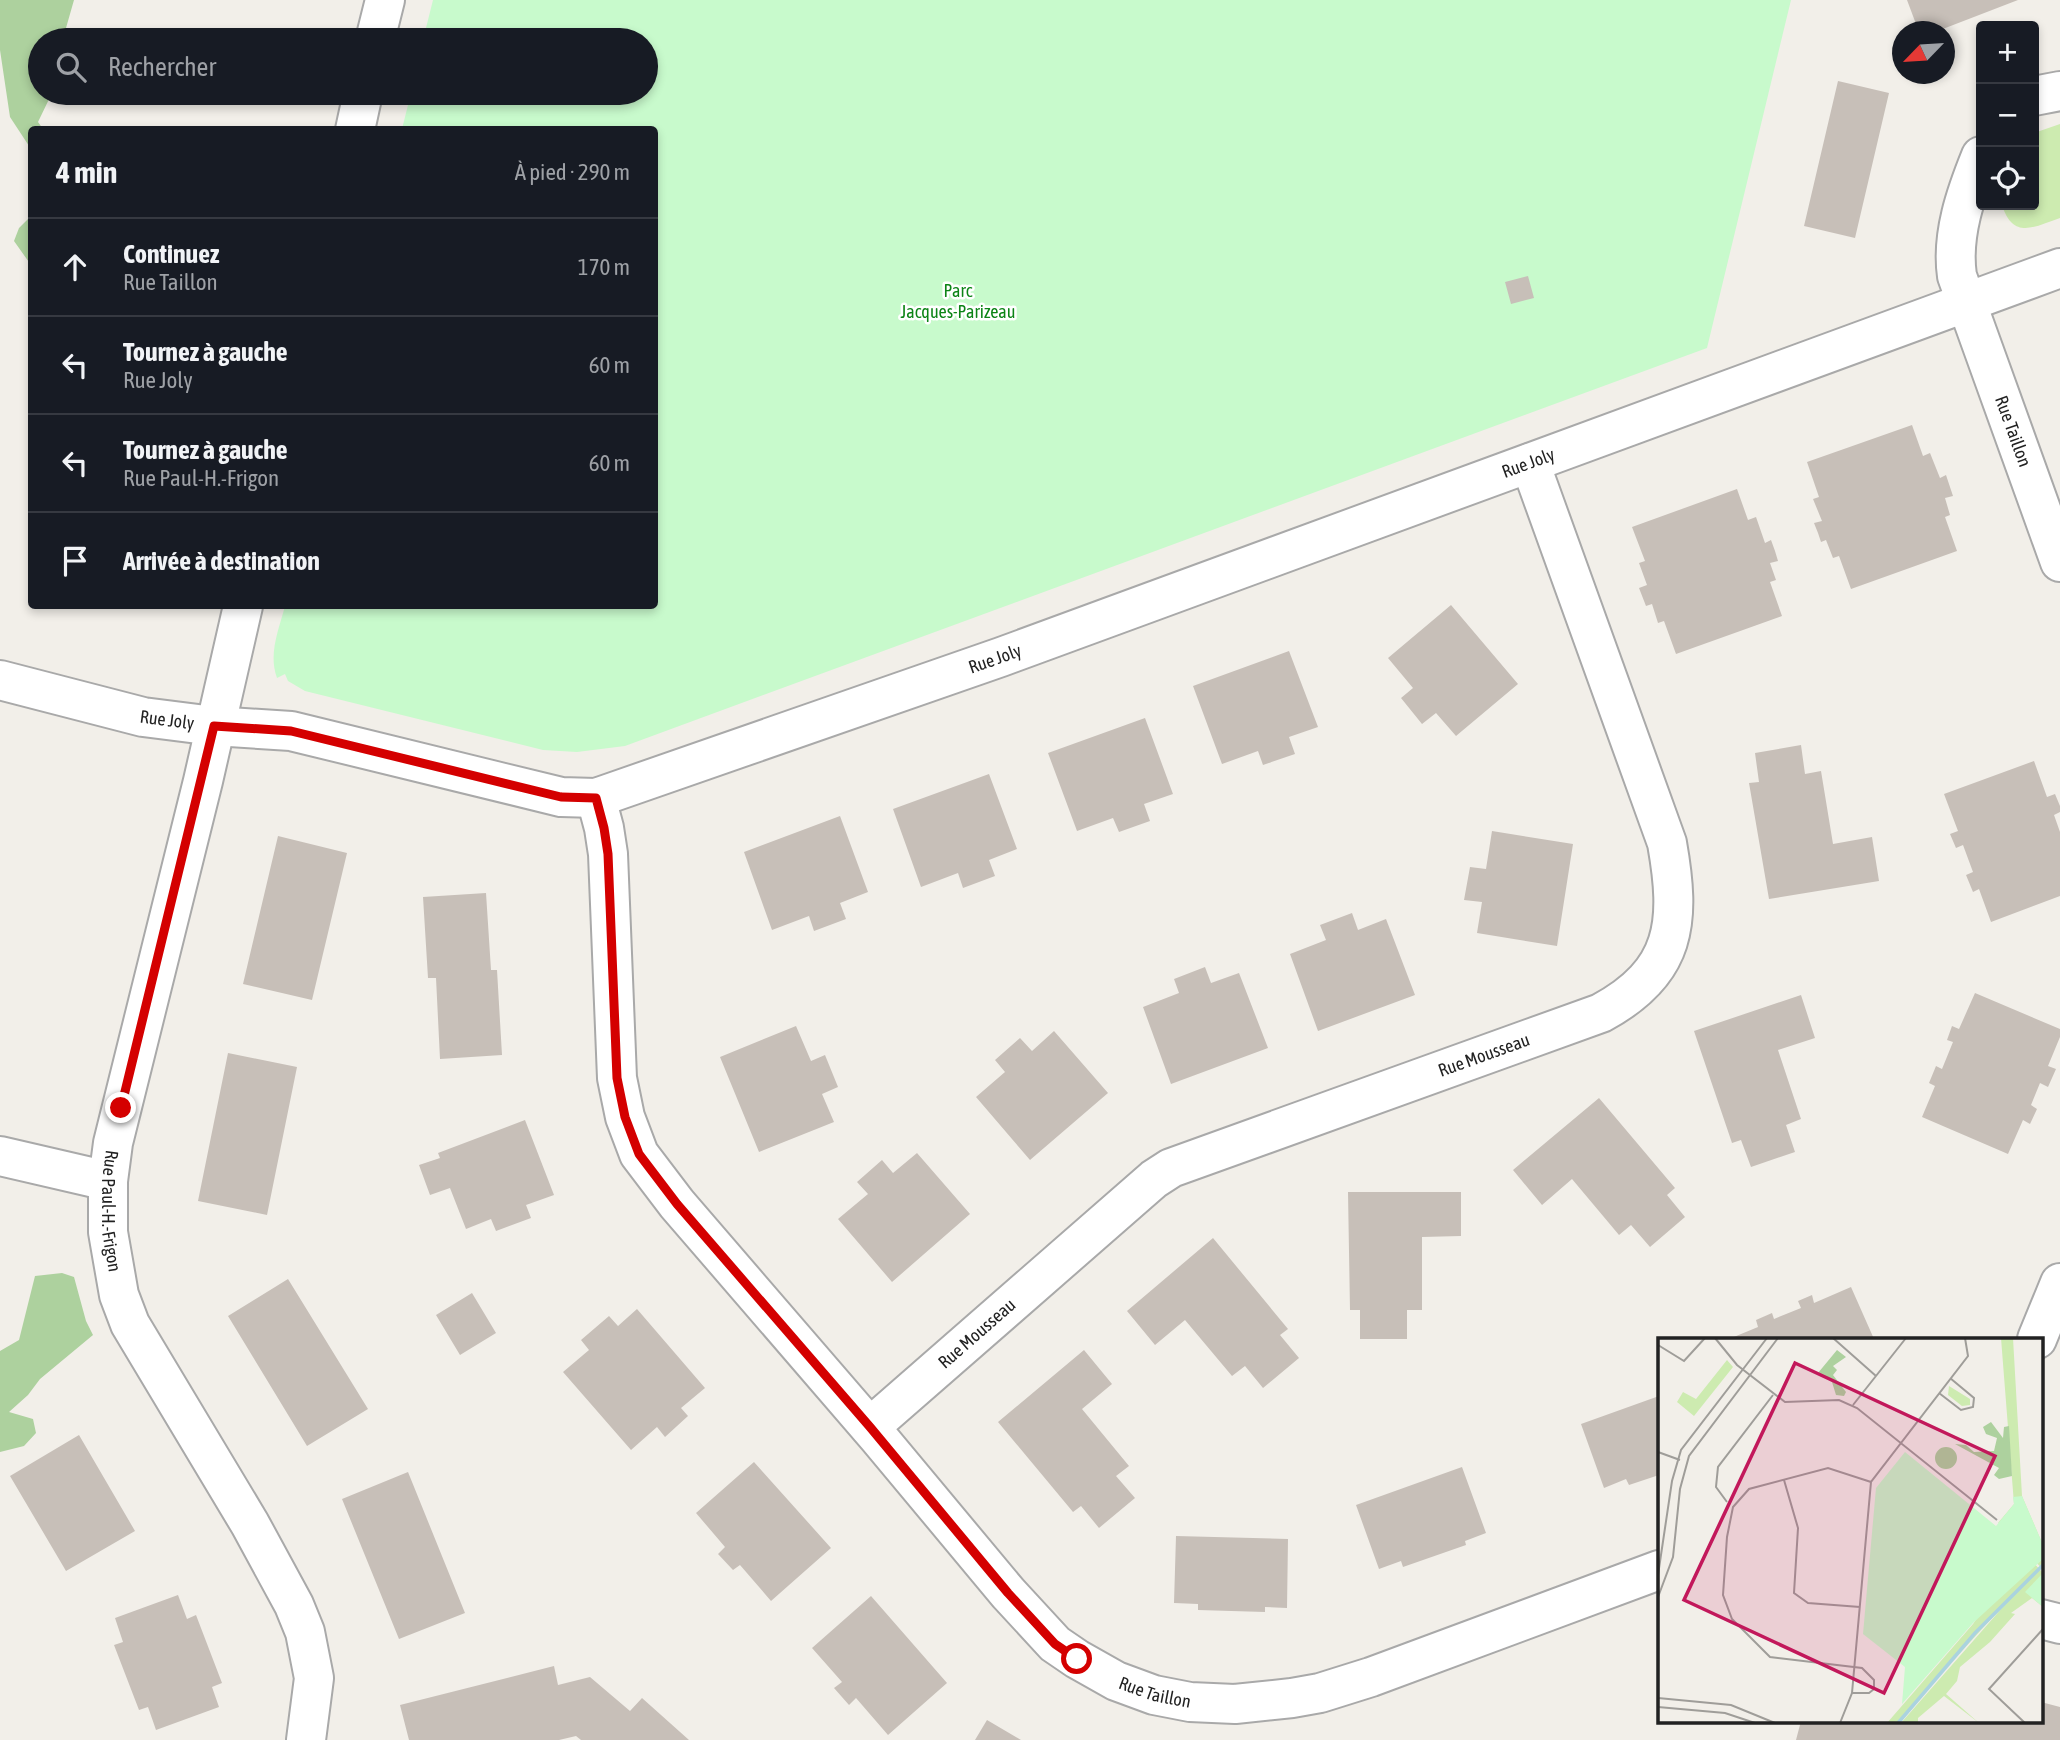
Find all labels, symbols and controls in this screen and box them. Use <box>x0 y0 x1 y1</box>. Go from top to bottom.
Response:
north arrow <box>1892 21 1955 84</box>
map controls <box>1976 21 2039 210</box>
button: + <box>1976 21 2039 84</box>
search box <box>28 28 658 105</box>
icon: search <box>52 48 90 86</box>
text: Rechercher <box>108 52 216 82</box>
button: − <box>1976 84 2039 147</box>
button: locate <box>1976 147 2039 210</box>
text: 4 min <box>56 155 117 189</box>
text: À pied · 290 m <box>515 159 630 185</box>
text: Continuez <box>123 239 219 269</box>
icon: ahead <box>56 248 94 286</box>
text: 170 m <box>578 254 630 280</box>
text: Rue Taillon <box>123 269 218 295</box>
park label: Parc Jacques-Parizeau <box>901 280 1015 322</box>
text: Tournez à gauche <box>123 337 288 367</box>
icon: left <box>56 346 94 384</box>
text: 60 m <box>589 352 630 378</box>
text: Rue Joly <box>123 367 193 393</box>
street label: Rue Taillon <box>1991 393 2036 470</box>
text: Tournez à gauche <box>123 435 288 465</box>
icon: left <box>56 444 94 482</box>
street label: Rue Joly <box>1499 444 1557 482</box>
text: 60 m <box>589 450 630 476</box>
text: Rue Paul-H.-Frigon <box>123 465 279 491</box>
icon: arrive <box>56 542 94 580</box>
text: Arrivée à destination <box>123 546 320 576</box>
street label: Rue Joly <box>966 639 1024 677</box>
street label: Rue Joly <box>139 706 196 733</box>
street label: Rue Mousseau <box>1435 1029 1532 1081</box>
route end <box>105 1092 136 1123</box>
street label: Rue Paul-H.-Frigon <box>98 1149 126 1273</box>
street label: Rue Mousseau <box>934 1294 1020 1373</box>
inset map <box>1658 1338 2042 1722</box>
route start <box>1061 1643 1092 1674</box>
street label: Rue Taillon <box>1116 1672 1193 1712</box>

